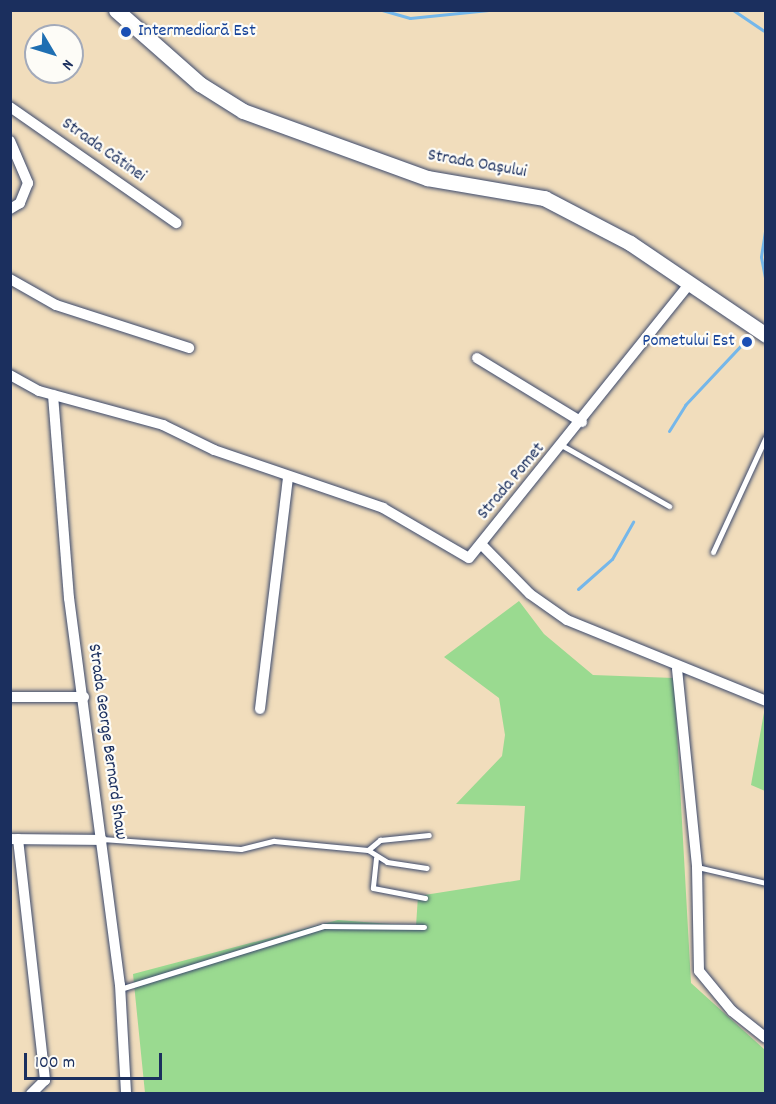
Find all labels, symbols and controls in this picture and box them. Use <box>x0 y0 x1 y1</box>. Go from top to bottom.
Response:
place label: Intermediară Est <box>138 21 256 43</box>
north arrow <box>24 24 84 84</box>
marker: Intermediară Est <box>119 25 133 39</box>
text: N <box>56 54 78 74</box>
street label: Strada Cătinei <box>57 114 149 188</box>
street label: Strada Oașului <box>426 146 528 184</box>
place label: Pometului Est <box>642 331 735 353</box>
marker: Pometului Est <box>740 335 754 349</box>
street label: Strada Pomet <box>474 439 550 525</box>
street label: Strada George Bernard Shaw <box>82 643 130 841</box>
scale bar <box>27 1041 165 1079</box>
text: 100 m <box>35 1051 75 1076</box>

